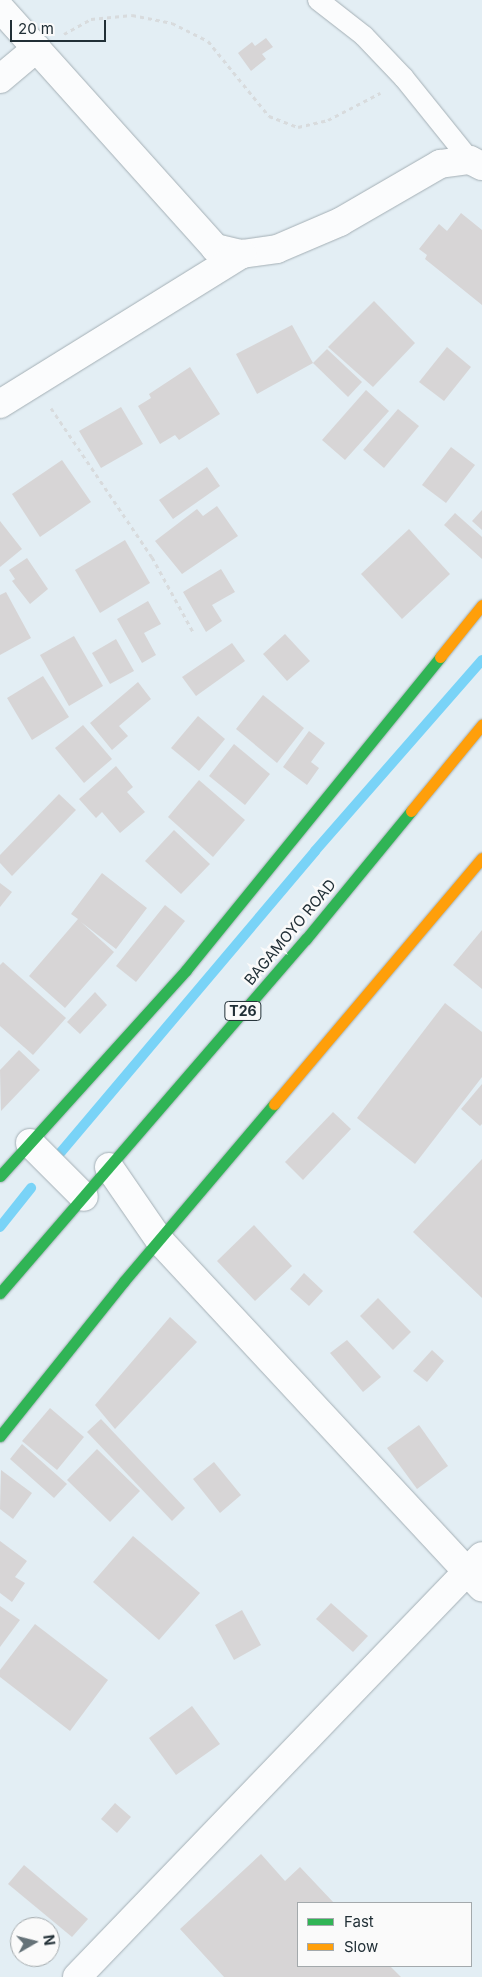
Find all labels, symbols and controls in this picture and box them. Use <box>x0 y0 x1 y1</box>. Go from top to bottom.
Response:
scale bar <box>12 10 109 42</box>
text: 20 m <box>18 19 54 38</box>
street label: BAGAMOYO ROAD <box>241 875 339 989</box>
road number: T26 <box>224 999 262 1022</box>
legend <box>297 1902 472 1967</box>
text: Fast <box>344 1912 374 1931</box>
north arrow <box>10 1917 60 1967</box>
text: N <box>40 1934 59 1946</box>
text: Slow <box>344 1937 378 1956</box>

